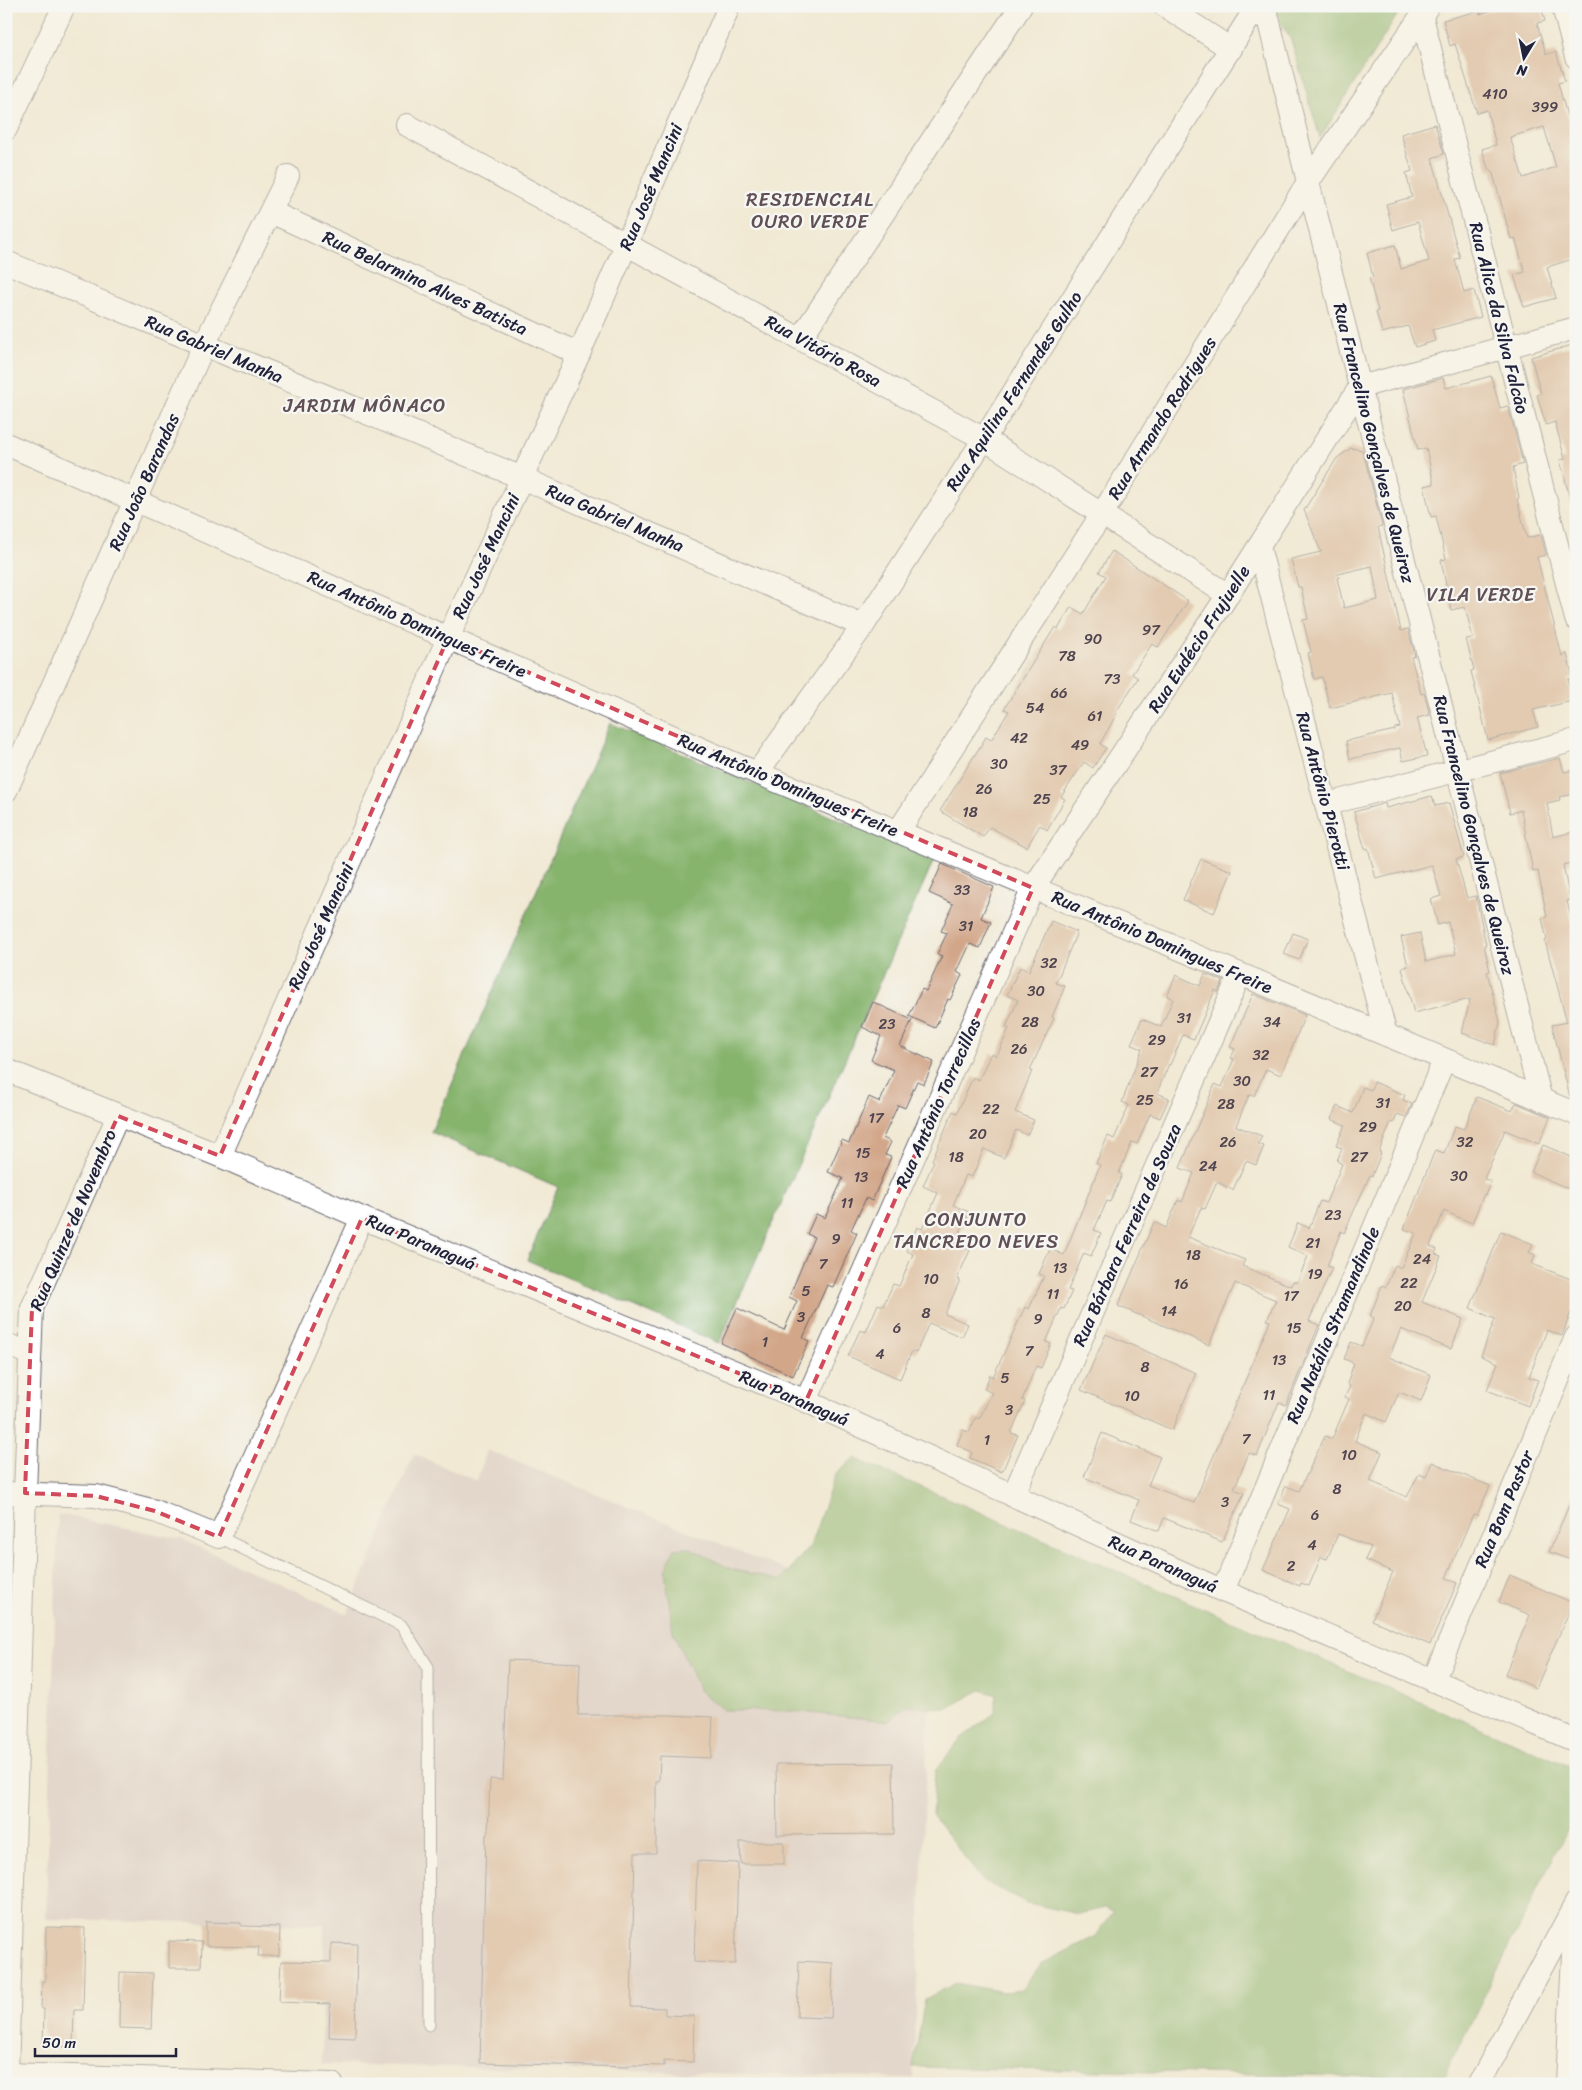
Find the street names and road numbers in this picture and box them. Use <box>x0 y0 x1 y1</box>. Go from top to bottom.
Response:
street label: Rua José Mancini <box>610 117 693 256</box>
street label: Rua Alice da Silva Falcão <box>1460 219 1538 417</box>
street label: Rua Belarmino Alves Batista <box>317 221 533 345</box>
street label: Rua Aquilina Fernandes Gulho <box>937 284 1091 498</box>
street label: Rua Francelino Gonçalves de Queiroz <box>1324 300 1424 587</box>
street label: Rua Gabriel Manha <box>140 305 288 393</box>
street label: Rua Vitório Rosa <box>759 306 887 396</box>
street label: Rua Armando Rodrigues <box>1099 329 1226 506</box>
street label: Rua João Barandas <box>99 407 189 556</box>
street label: Rua Gabriel Manha <box>541 474 689 562</box>
street label: Rua José Mancini <box>443 487 530 624</box>
street label: Rua Eudécio Frujuelle <box>1139 558 1259 719</box>
street label: Rua Antônio Domingues Freire <box>302 561 532 687</box>
street label: Rua Francelino Gonçalves de Queiroz <box>1424 692 1524 979</box>
street label: Rua Antônio Pierotti <box>1286 708 1360 875</box>
street label: Rua Antônio Domingues Freire <box>672 724 904 846</box>
street label: Rua José Mancini <box>279 857 364 995</box>
street label: Rua Antônio Domingues Freire <box>1046 881 1278 1003</box>
street label: Rua Antônio Torrecillas <box>886 1012 990 1193</box>
street label: Rua Bárbara Ferreira de Souza <box>1063 1118 1191 1352</box>
street label: Rua Quinze de Novembro <box>20 1124 126 1316</box>
street label: Rua Paranaguá <box>361 1204 481 1280</box>
street label: Rua Natália Stramandinole <box>1277 1221 1389 1429</box>
street label: Rua Paranaguá <box>734 1360 854 1436</box>
street label: Rua Bom Pastor <box>1465 1444 1544 1573</box>
street label: Rua Paranaguá <box>1103 1526 1223 1602</box>

